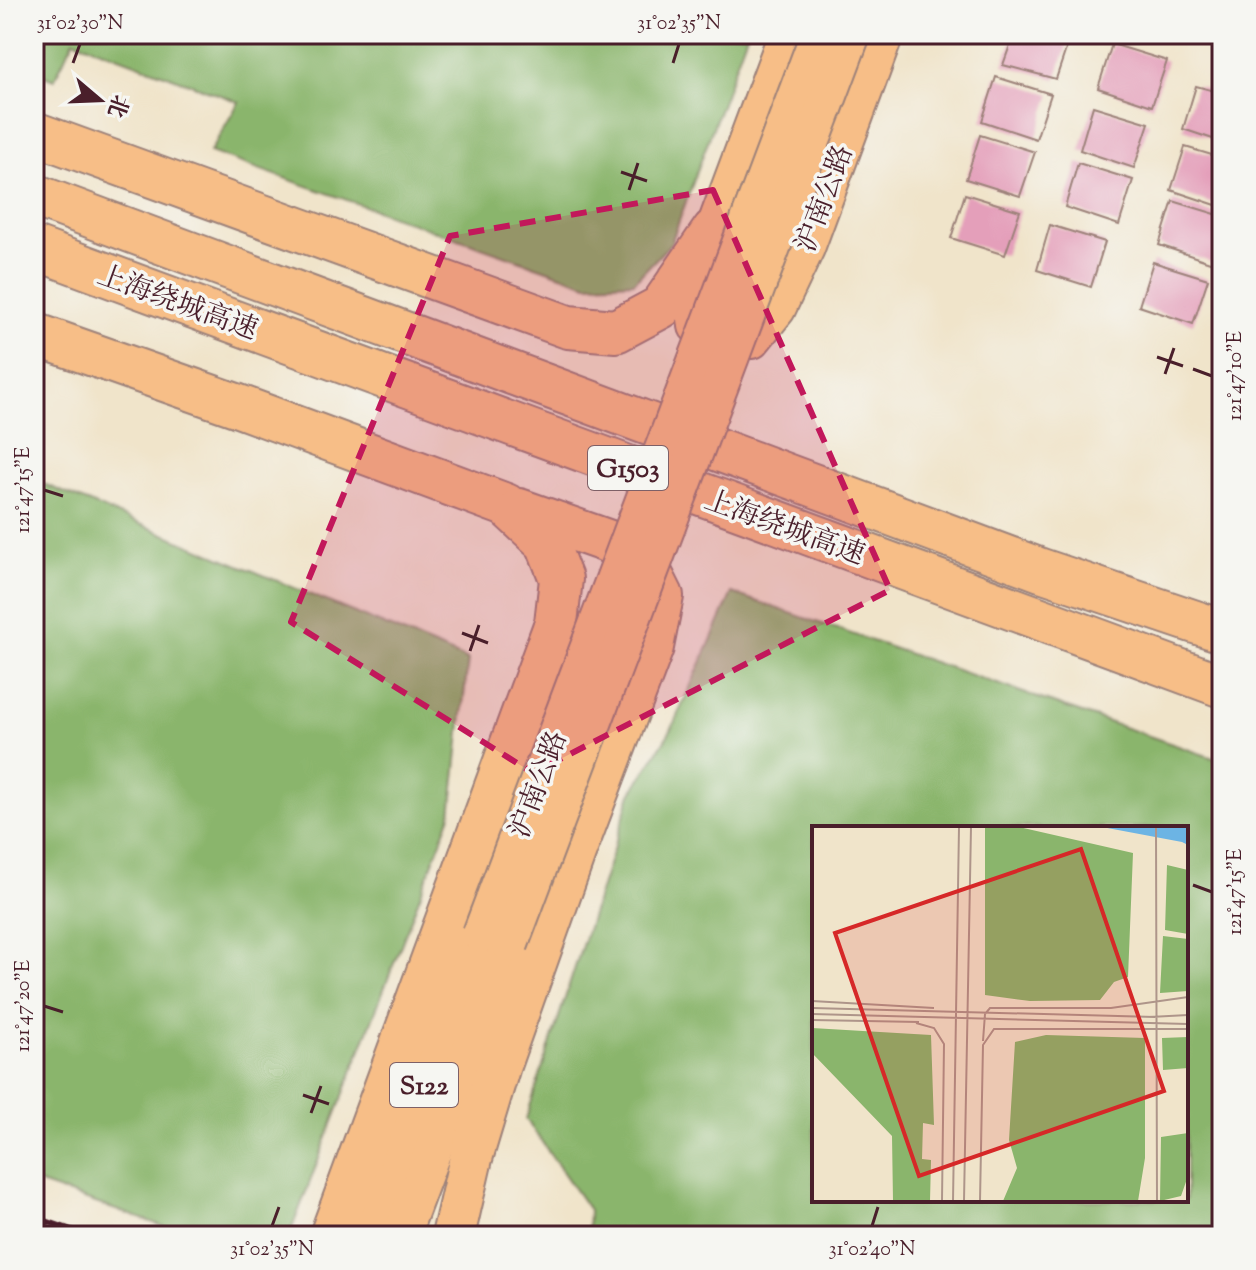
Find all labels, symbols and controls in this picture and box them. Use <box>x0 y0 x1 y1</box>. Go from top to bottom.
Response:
text: 31°02'30"N <box>37 10 123 39</box>
text: 31°02'35"N <box>637 10 721 39</box>
north arrow <box>60 60 140 140</box>
text: 北 <box>97 90 135 121</box>
street label: 沪南公路 <box>787 140 865 259</box>
street label: 上海绕城高速 <box>91 256 263 351</box>
text: 121°47'10"E <box>1222 331 1251 421</box>
road number: G1503 <box>588 446 668 490</box>
text: 121°47'15"E <box>10 447 39 533</box>
street label: 上海绕城高速 <box>698 481 870 576</box>
street label: 沪南公路 <box>501 726 579 845</box>
inset map <box>812 826 1188 1202</box>
text: 121°47'15"E <box>1222 849 1251 935</box>
text: 121°47'20"E <box>10 960 39 1052</box>
road number: S122 <box>390 1063 458 1107</box>
text: 31°02'35"N <box>230 1236 314 1265</box>
text: 31°02'40"N <box>829 1236 915 1265</box>

